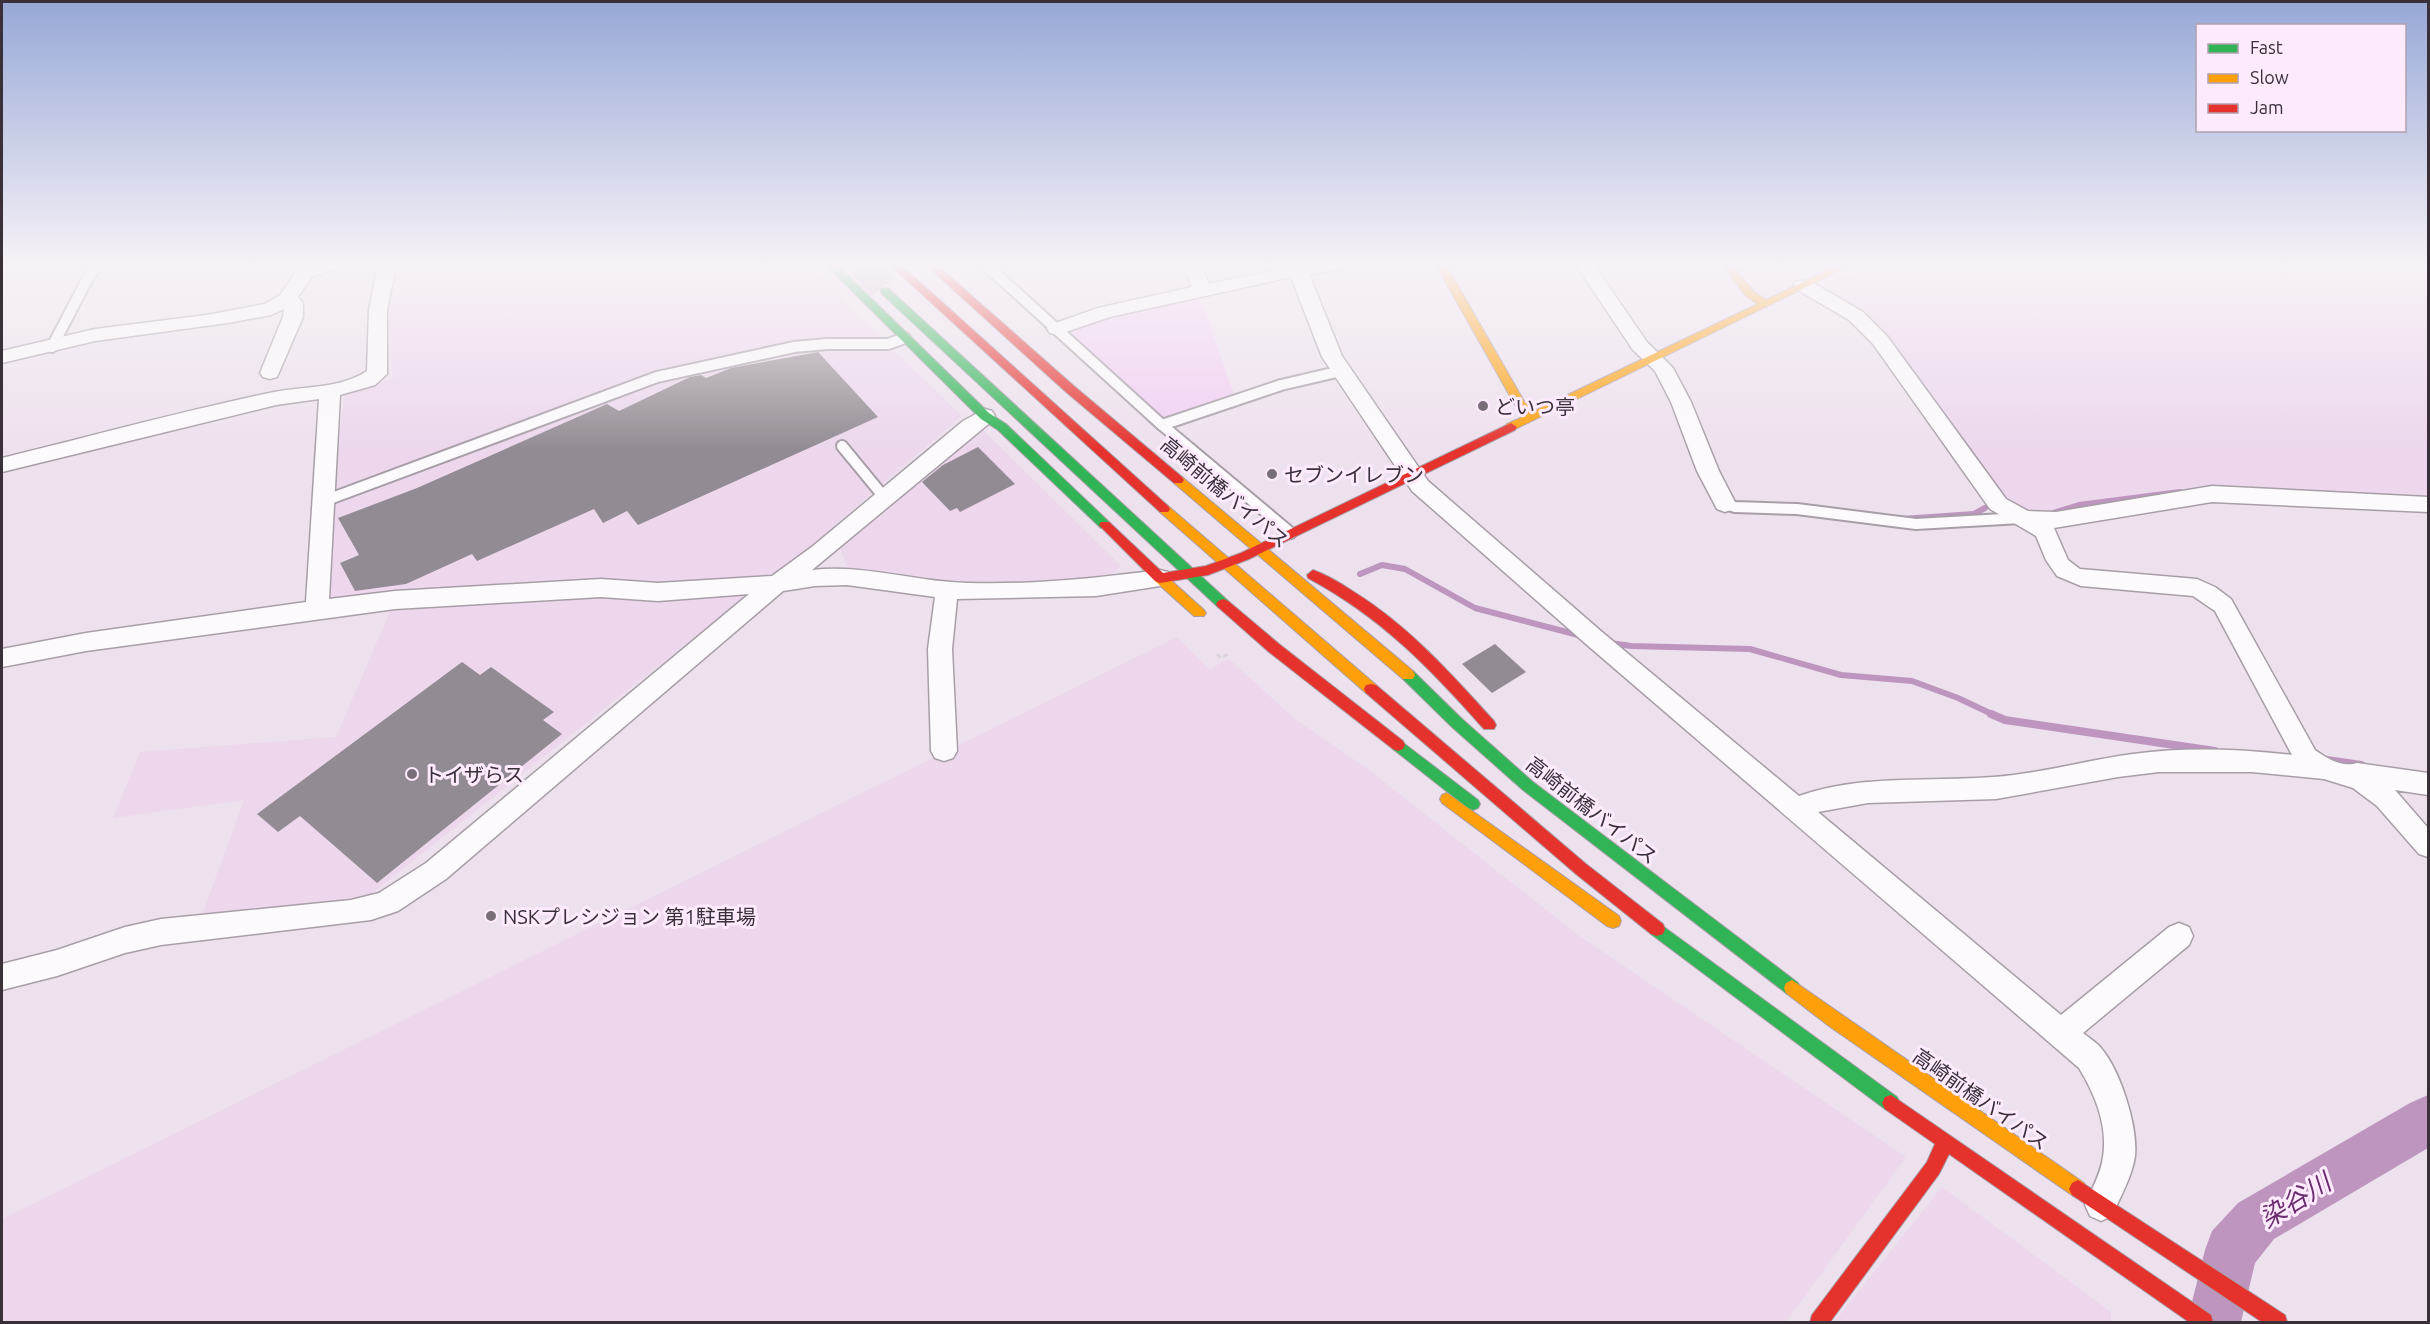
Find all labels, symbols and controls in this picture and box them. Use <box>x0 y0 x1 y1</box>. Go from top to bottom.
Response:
legend <box>2196 24 2406 132</box>
text: Fast <box>2250 37 2283 57</box>
text: Slow <box>2250 67 2289 87</box>
text: Jam <box>2250 97 2284 117</box>
place label: どいつ亭 <box>1495 395 1575 418</box>
marker: どいつ亭 <box>1476 399 1490 413</box>
street label: 高崎前橋バイパス <box>1156 432 1294 552</box>
place label: セブンイレブン <box>1284 463 1424 486</box>
marker: セブンイレブン <box>1265 467 1279 481</box>
street label: 高崎前橋バイパス <box>1522 752 1662 868</box>
place label: トイザらス <box>424 763 524 786</box>
marker: トイザらス <box>405 767 419 781</box>
place label: NSKプレシジョン 第1駐車場 <box>503 905 756 928</box>
marker: NSKプレシジョン 第1駐車場 <box>484 909 498 923</box>
street label: 高崎前橋バイパス <box>1909 1044 2053 1154</box>
water label: 染谷川 <box>2254 1165 2338 1233</box>

